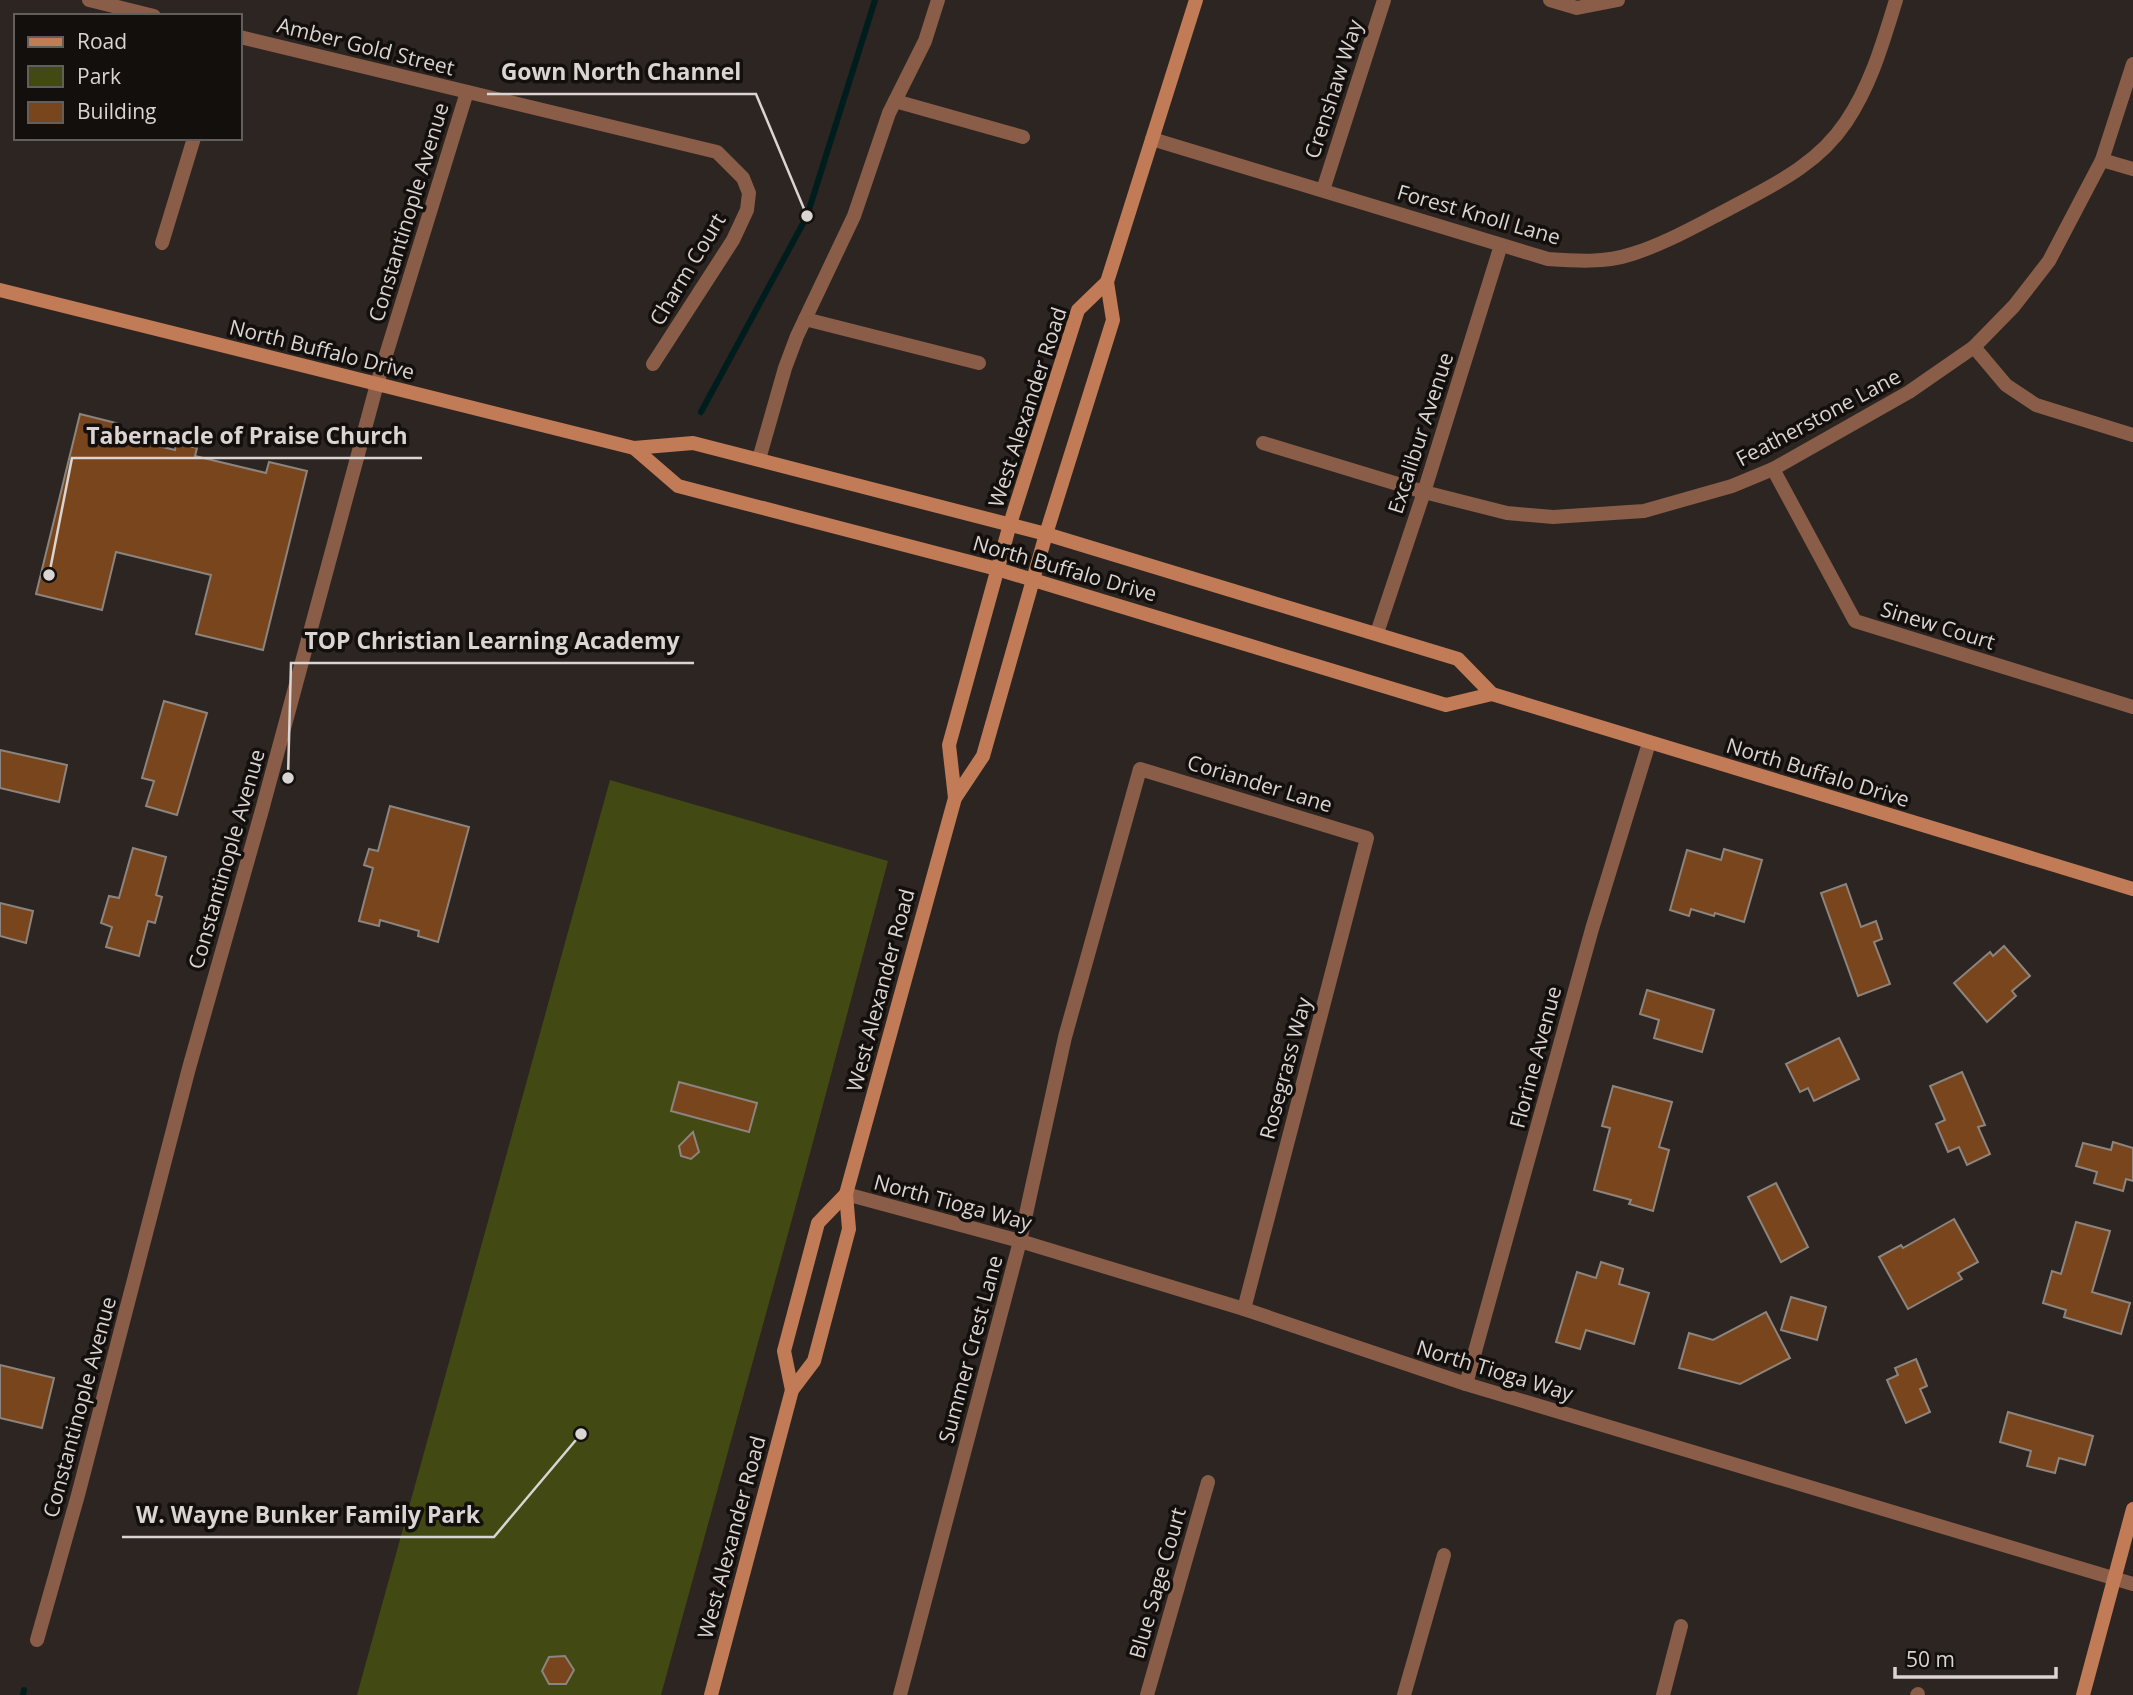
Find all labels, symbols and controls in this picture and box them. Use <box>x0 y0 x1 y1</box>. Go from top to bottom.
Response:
street label: Amber Gold Street <box>275 10 457 82</box>
legend <box>14 14 242 140</box>
street label: Crenshaw Way <box>1297 16 1369 162</box>
text: Road <box>77 27 127 55</box>
callout: Gown North Channel <box>487 50 756 94</box>
text: Gown North Channel <box>501 55 741 87</box>
text: Park <box>77 62 121 90</box>
text: Building <box>77 97 156 125</box>
street label: Constantinople Avenue <box>361 99 455 325</box>
street label: Forest Knoll Lane <box>1394 177 1564 251</box>
street label: Charm Court <box>643 208 731 330</box>
street label: West Alexander Road <box>981 303 1073 511</box>
street label: North Buffalo Drive <box>226 312 418 386</box>
street label: Excalibur Avenue <box>1381 349 1459 517</box>
street label: Featherstone Lane <box>1731 362 1905 472</box>
callout: Tabernacle of Praise Church <box>72 414 422 458</box>
text: Tabernacle of Praise Church <box>86 419 408 451</box>
street label: North Buffalo Drive <box>970 528 1160 608</box>
street label: Sinew Court <box>1877 594 1999 656</box>
callout: TOP Christian Learning Academy <box>291 619 694 663</box>
text: TOP Christian Learning Academy <box>304 624 681 656</box>
street label: North Buffalo Drive <box>1723 731 1913 813</box>
street label: Constantinople Avenue <box>181 746 271 972</box>
street label: Coriander Lane <box>1184 748 1336 818</box>
street label: West Alexander Road <box>839 886 921 1094</box>
street label: Florine Avenue <box>1503 983 1567 1131</box>
street label: Rosegrass Way <box>1253 993 1318 1142</box>
street label: North Tioga Way <box>871 1167 1036 1237</box>
street label: Summer Crest Lane <box>932 1252 1008 1446</box>
street label: Constantinople Avenue <box>36 1293 122 1521</box>
street label: North Tioga Way <box>1413 1333 1577 1407</box>
street label: West Alexander Road <box>690 1433 772 1641</box>
callout: W. Wayne Bunker Family Park <box>122 1493 494 1537</box>
text: W. Wayne Bunker Family Park <box>136 1498 481 1530</box>
street label: Blue Sage Court <box>1122 1504 1192 1662</box>
scale bar <box>1895 1636 2056 1680</box>
text: 50 m <box>1906 1645 1955 1673</box>

